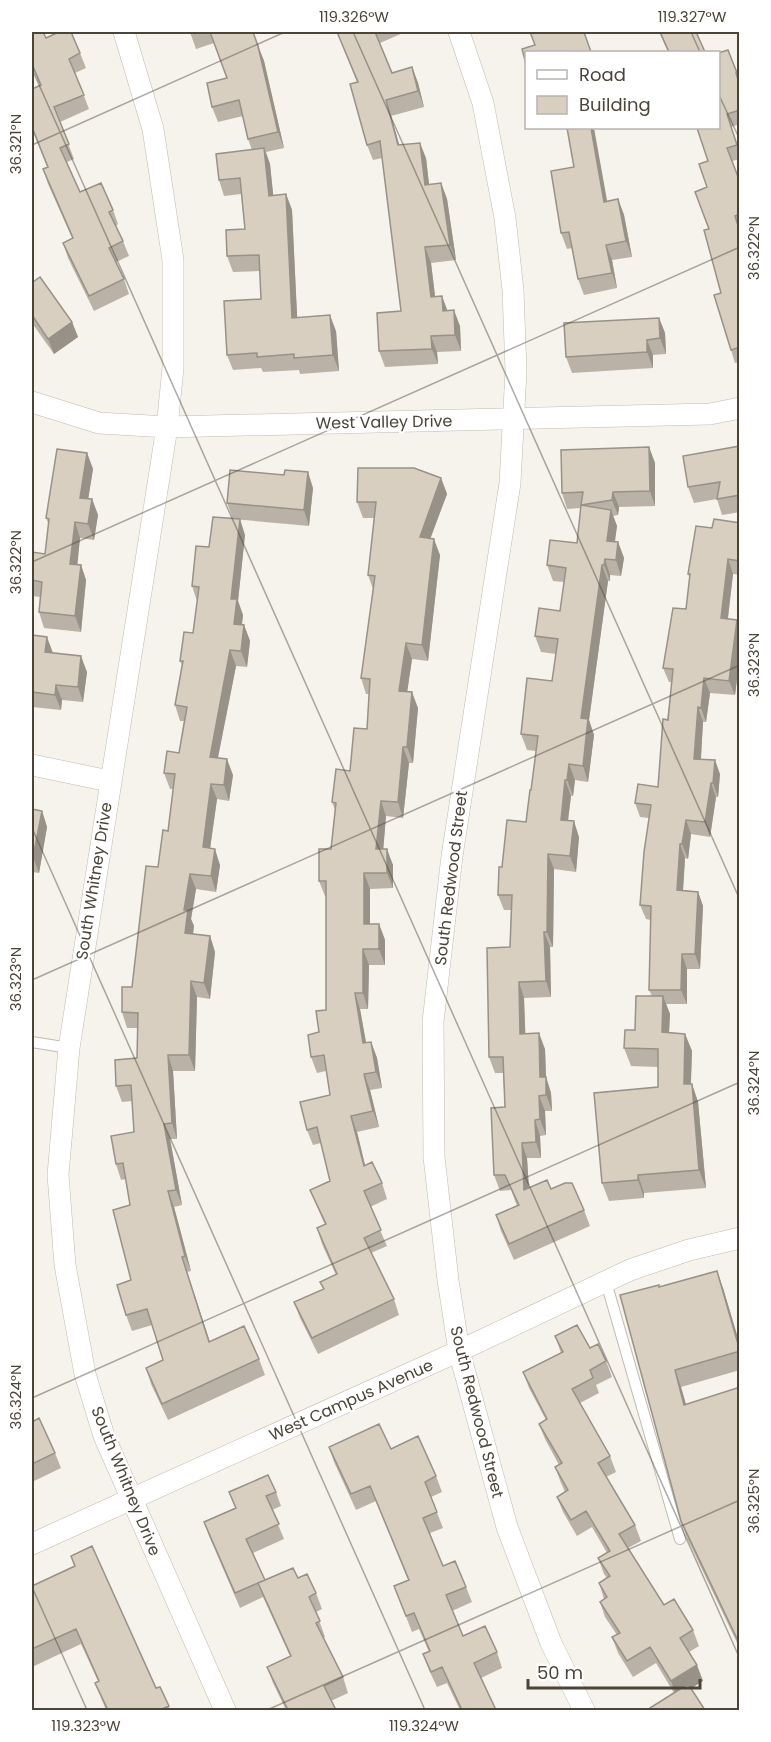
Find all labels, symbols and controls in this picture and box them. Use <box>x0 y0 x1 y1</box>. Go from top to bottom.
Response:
text: 119.326°W <box>319 6 389 27</box>
text: 119.327°W <box>658 6 727 27</box>
legend <box>525 51 720 129</box>
text: Road <box>579 62 626 87</box>
text: Building <box>579 92 651 117</box>
text: 36.321°N <box>5 114 26 174</box>
text: 36.322°N <box>743 216 764 280</box>
street label: West Valley Drive <box>315 409 453 435</box>
text: 36.322°N <box>5 530 26 594</box>
text: 36.323°N <box>743 633 764 697</box>
street label: South Redwood Street <box>429 789 473 967</box>
street label: South Whitney Drive <box>70 800 118 962</box>
text: 36.323°N <box>5 947 26 1011</box>
text: 36.324°N <box>743 1050 764 1116</box>
street label: South Redwood Street <box>445 1324 510 1500</box>
street label: West Campus Avenue <box>265 1353 437 1447</box>
text: 36.324°N <box>5 1364 26 1430</box>
street label: South Whitney Drive <box>85 1403 167 1559</box>
text: 36.325°N <box>743 1468 764 1534</box>
scale bar <box>528 1652 700 1690</box>
text: 50 m <box>537 1660 583 1685</box>
text: 119.323°W <box>51 1715 121 1736</box>
text: 119.324°W <box>389 1715 459 1736</box>

